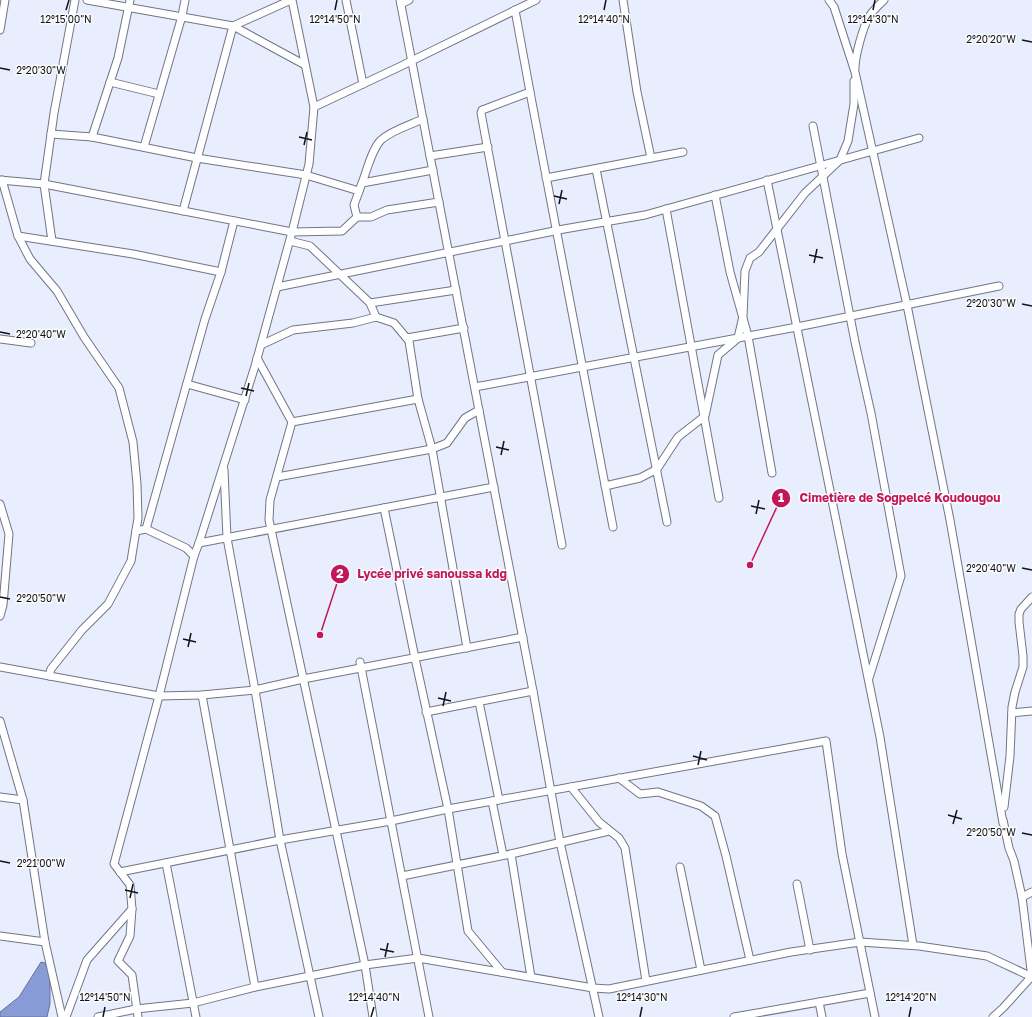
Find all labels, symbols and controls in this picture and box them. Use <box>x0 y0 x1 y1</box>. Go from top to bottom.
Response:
text: 12°15'00"N <box>40 13 92 25</box>
text: 12°14'50"N <box>309 13 361 25</box>
text: 12°14'40"N <box>578 13 630 25</box>
text: 12°14'30"N <box>847 13 899 25</box>
text: 2°20'20"W <box>966 33 1016 45</box>
text: 2°20'30"W <box>16 64 66 76</box>
text: 2°20'30"W <box>966 297 1016 309</box>
text: 2°20'40"W <box>16 328 66 340</box>
callout: Cimetière de Sogpelcé Koudougou <box>771 486 1008 510</box>
text: 1 <box>778 490 784 505</box>
text: Cimetière de Sogpelcé Koudougou <box>800 490 1000 505</box>
callout: Lycée privé sanoussa kdg <box>330 562 515 586</box>
text: 2°20'40"W <box>966 562 1016 574</box>
text: 2 <box>336 566 344 581</box>
text: Lycée privé sanoussa kdg <box>357 566 507 581</box>
text: 2°20'50"W <box>16 592 66 604</box>
text: 2°20'50"W <box>966 826 1016 838</box>
text: 2°21'00"W <box>17 857 66 869</box>
text: 12°14'50"N <box>79 991 131 1003</box>
text: 12°14'40"N <box>348 991 400 1003</box>
text: 12°14'30"N <box>616 991 668 1003</box>
text: 12°14'20"N <box>885 991 937 1003</box>

